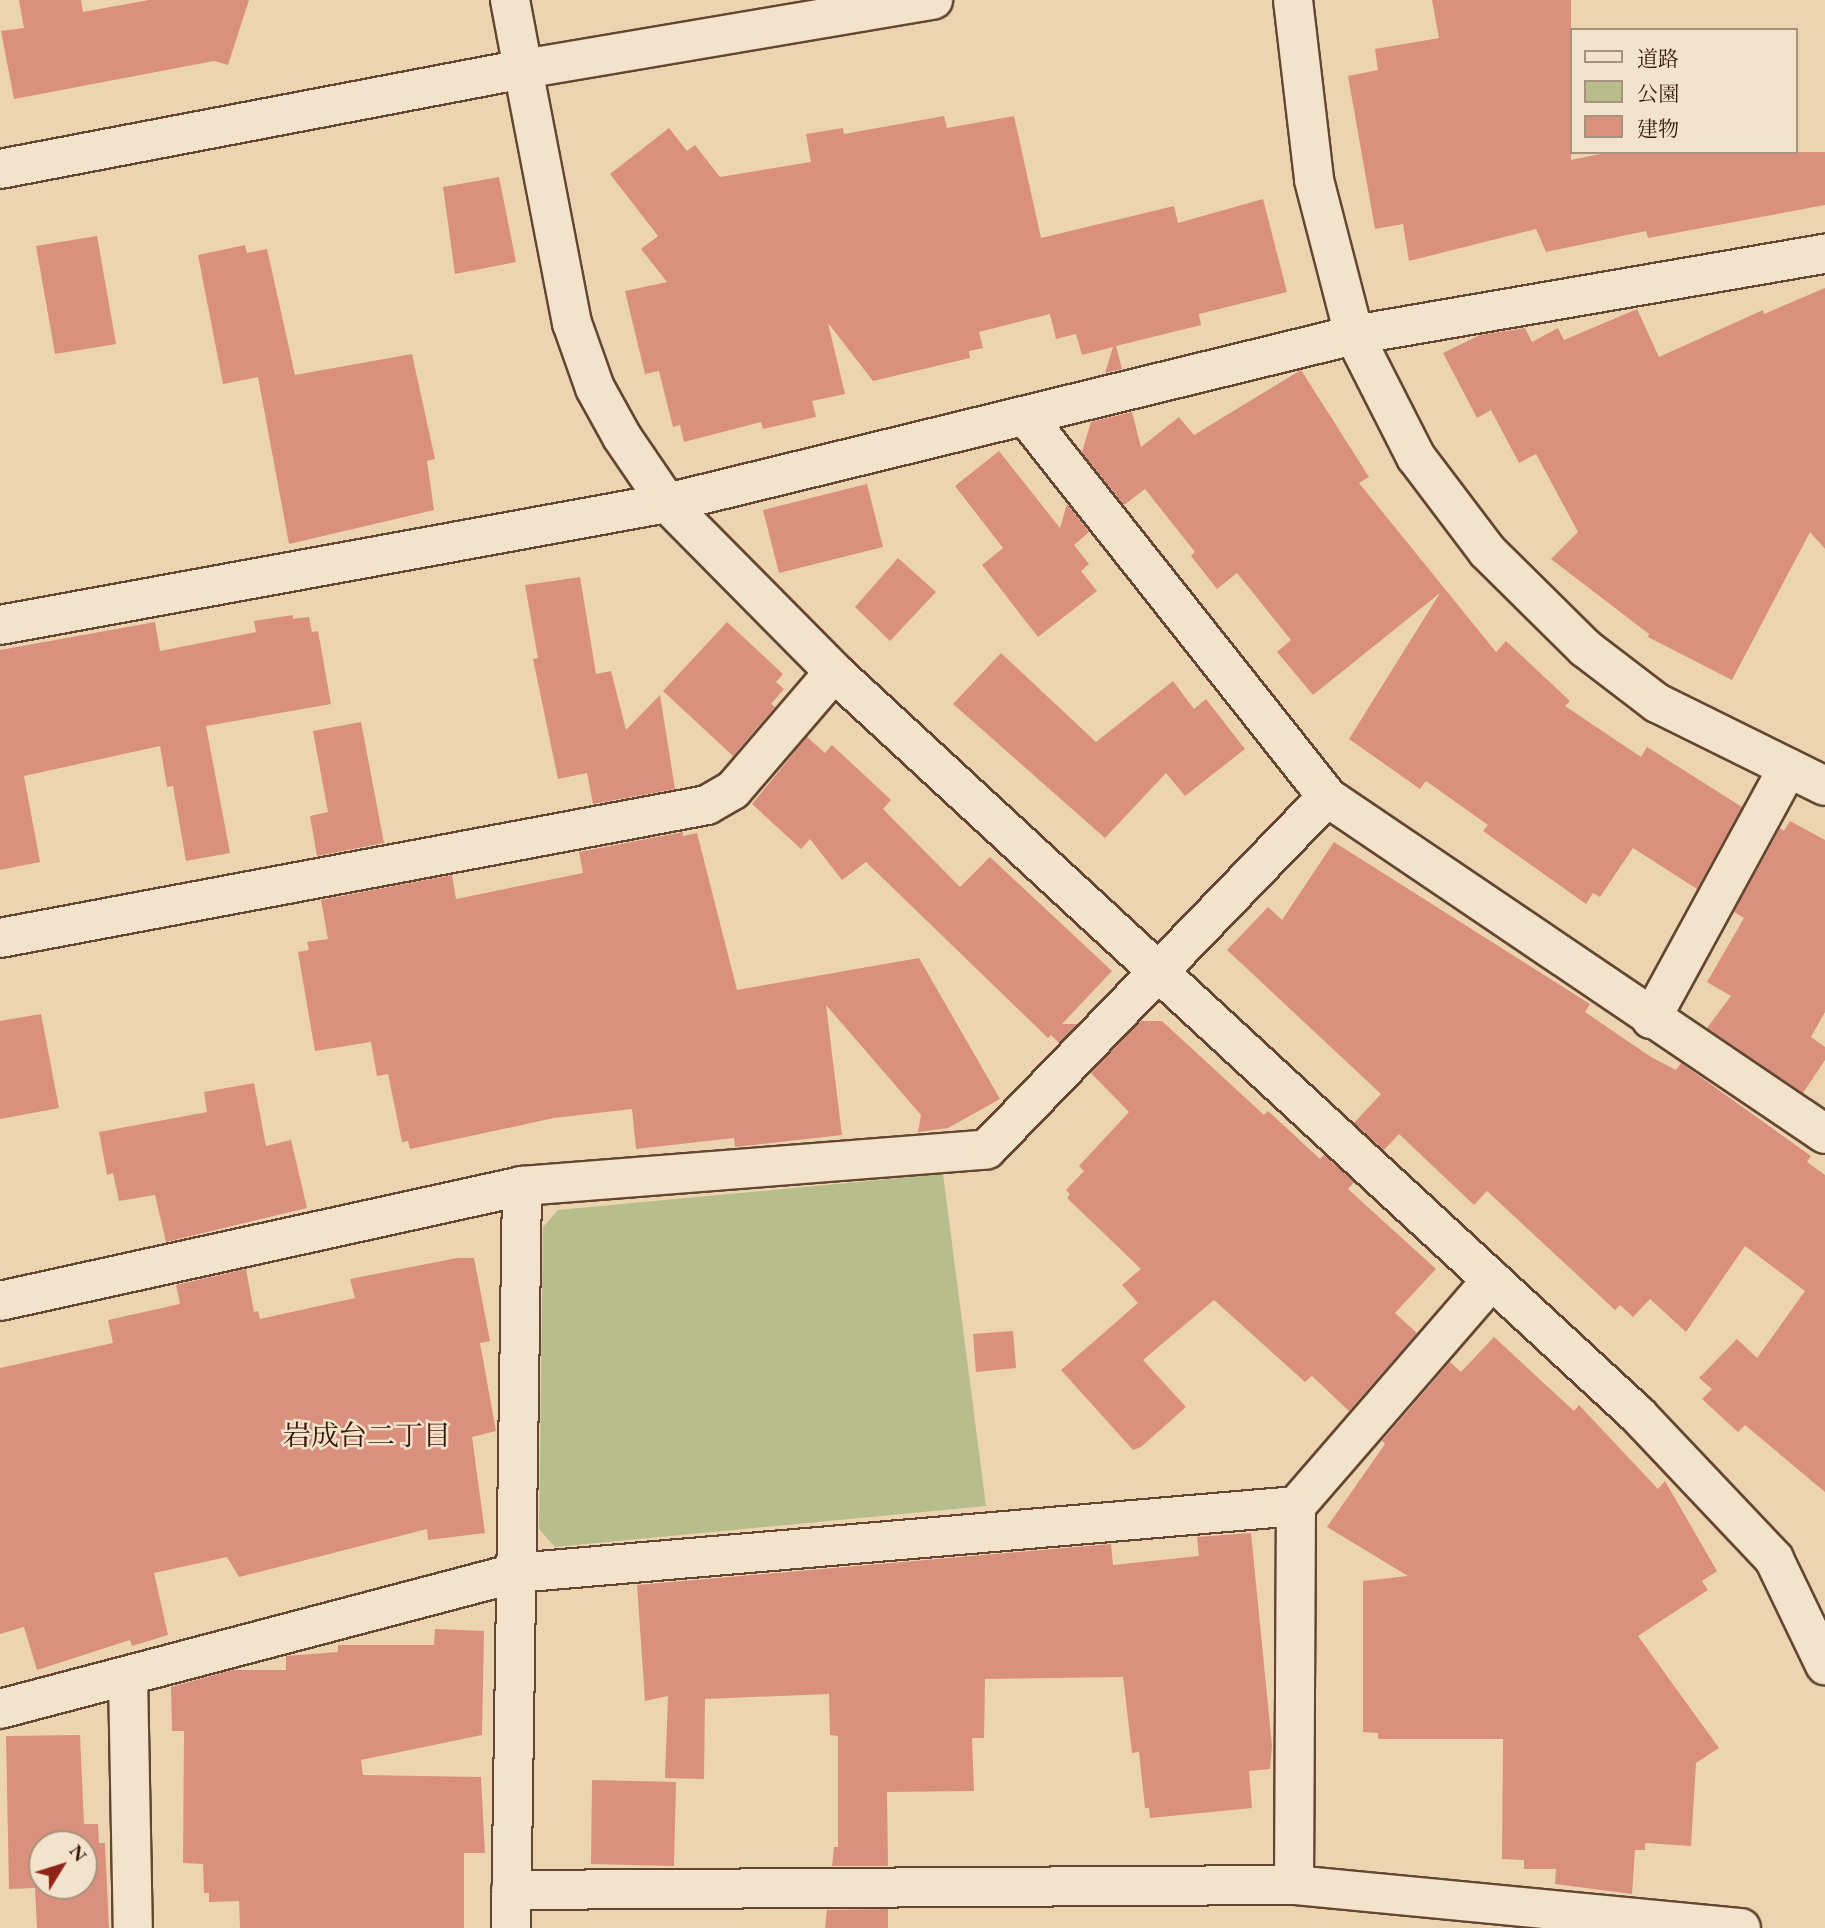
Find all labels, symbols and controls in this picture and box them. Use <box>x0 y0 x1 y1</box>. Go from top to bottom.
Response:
legend <box>1570 28 1797 154</box>
text: 道路 <box>1637 45 1679 72</box>
text: 公園 <box>1637 80 1679 107</box>
text: 建物 <box>1637 115 1679 142</box>
district label: 岩成台二丁目 <box>283 1418 451 1452</box>
north arrow <box>28 1830 98 1900</box>
text: N <box>64 1839 93 1867</box>

